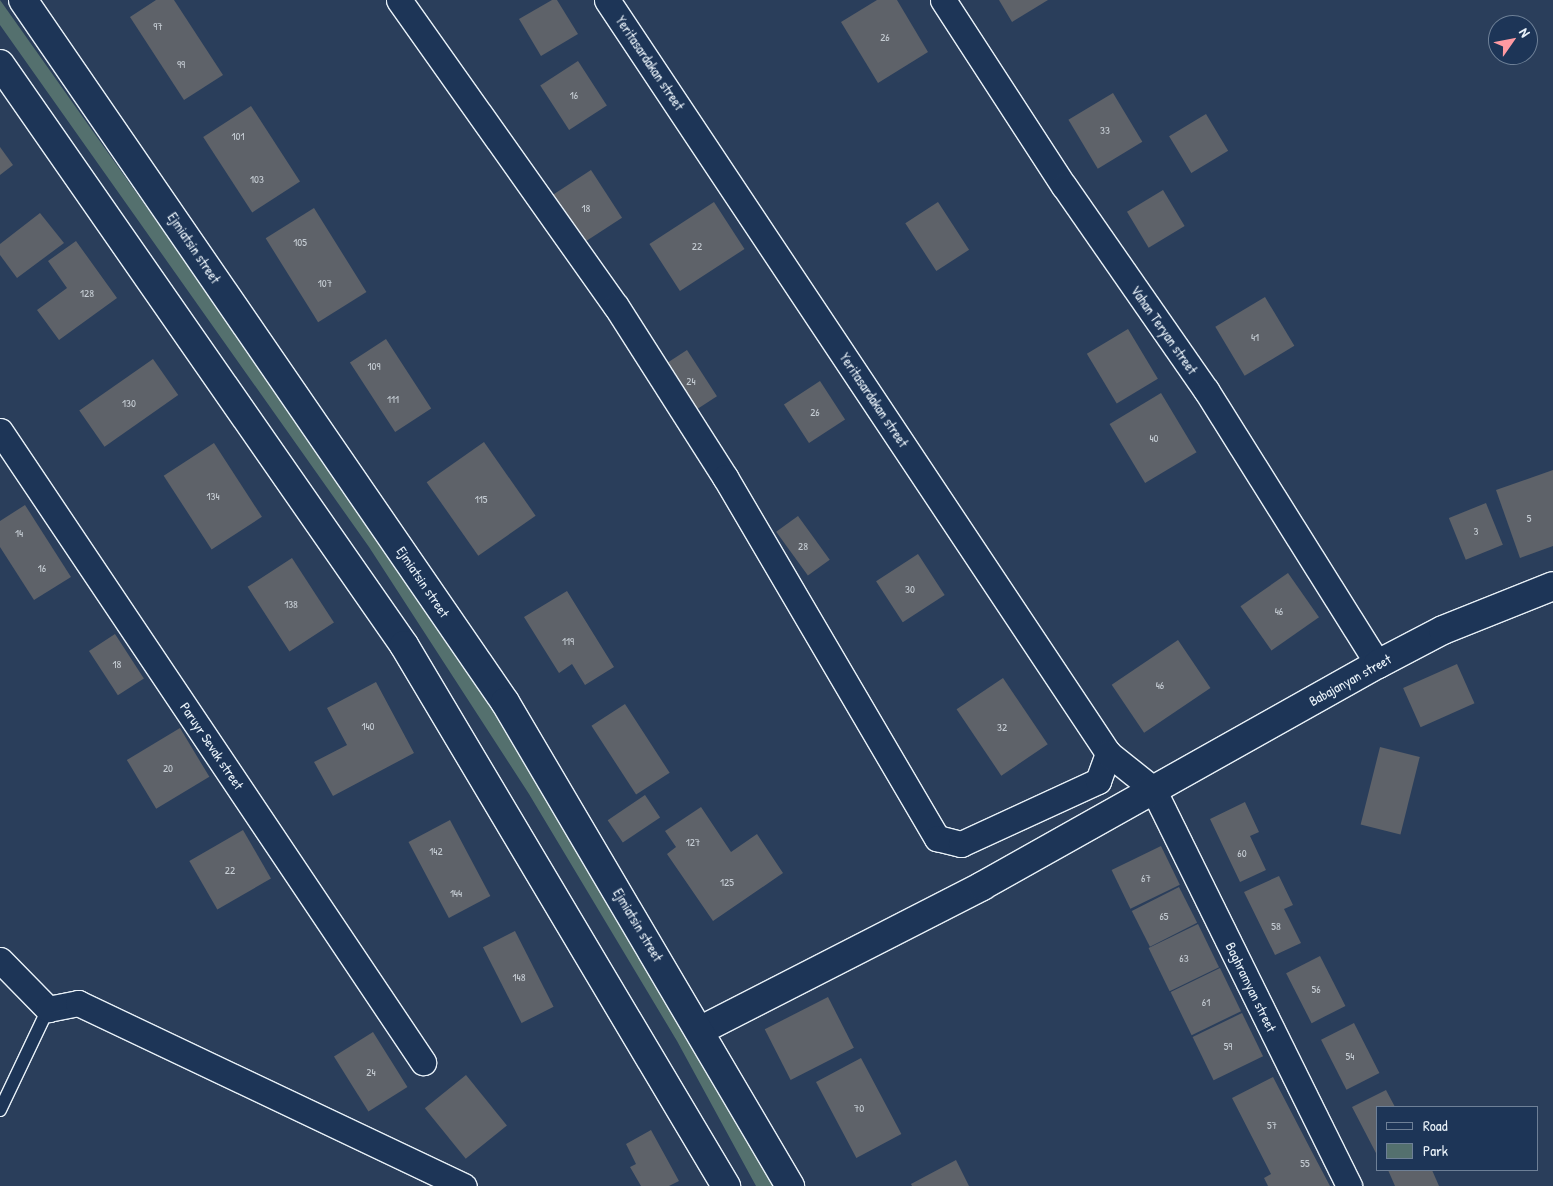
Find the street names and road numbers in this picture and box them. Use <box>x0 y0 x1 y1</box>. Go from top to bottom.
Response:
street label: Yeritasardakan street <box>612 13 688 113</box>
street label: Ejmiatsin street <box>164 209 224 287</box>
street label: Vahan Teryan street <box>1127 282 1201 378</box>
street label: Yeritasardakan street <box>836 350 912 450</box>
street label: Ejmiatsin street <box>393 543 453 621</box>
street label: Babajanyan street <box>1306 650 1394 710</box>
street label: Paruyr Sevak street <box>177 699 247 793</box>
street label: Ejmiatsin street <box>610 886 666 964</box>
street label: Baghramyan street <box>1222 939 1280 1035</box>

